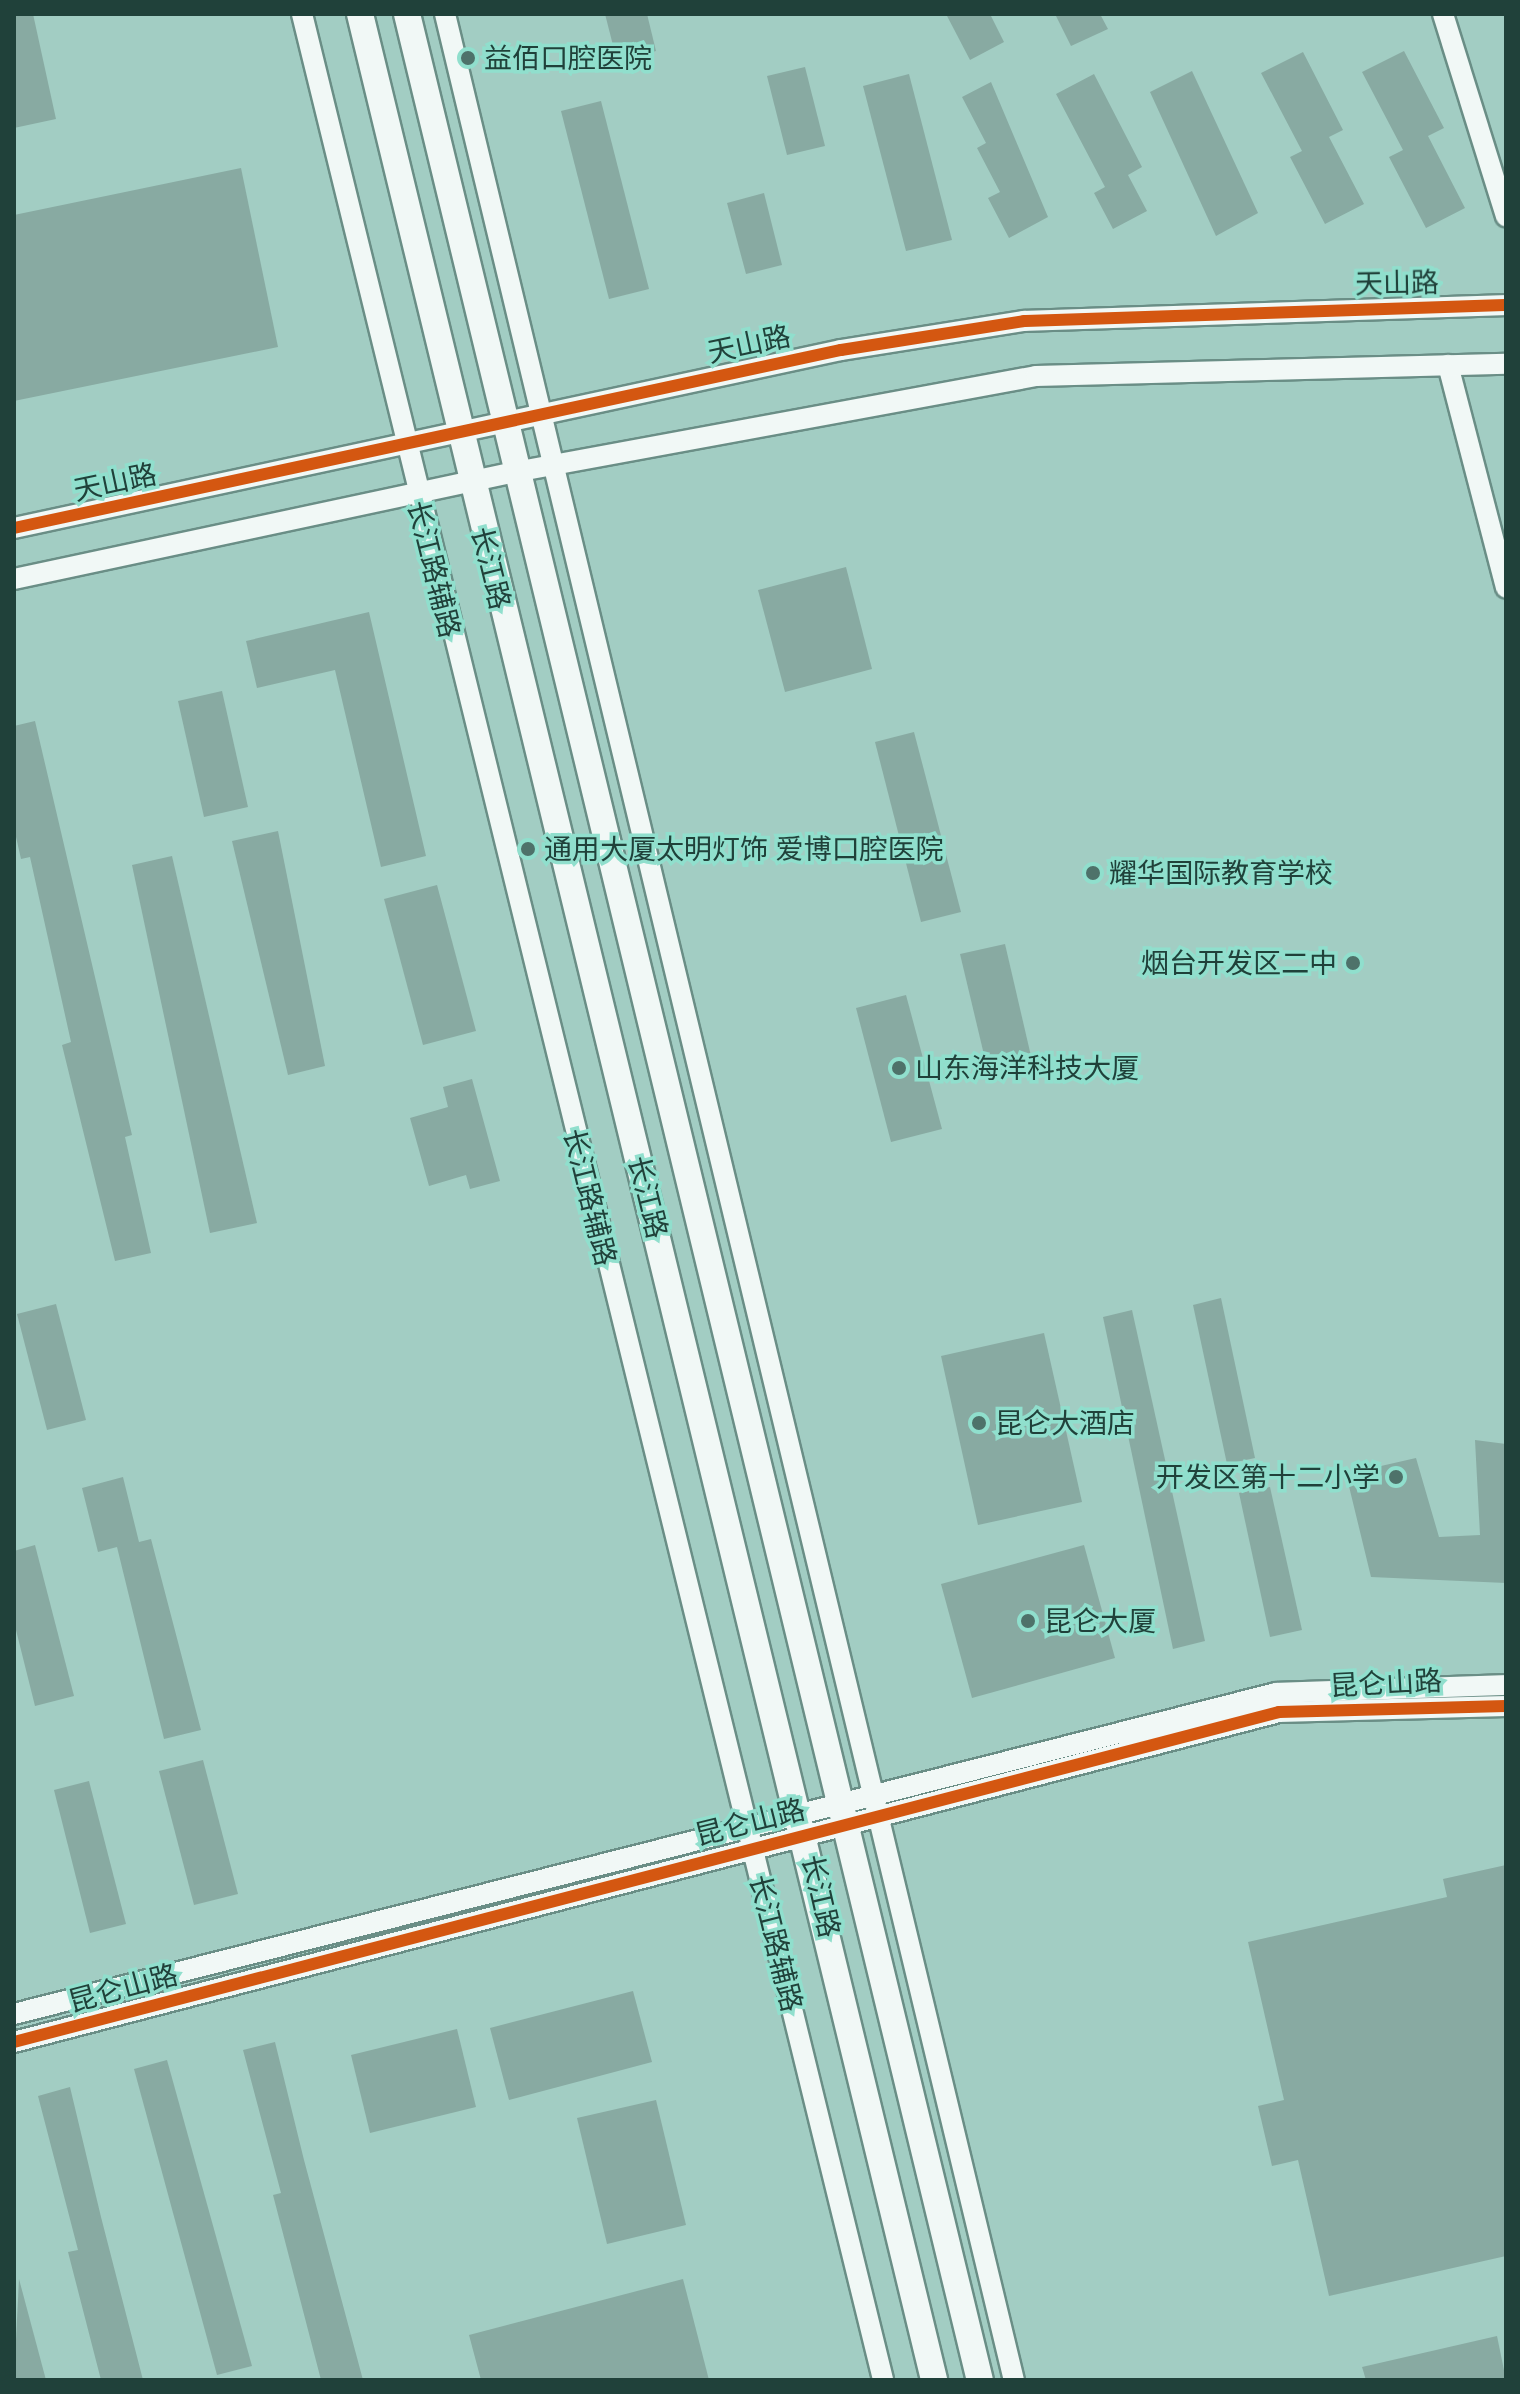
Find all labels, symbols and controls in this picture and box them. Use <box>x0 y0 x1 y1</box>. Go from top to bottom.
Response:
place label: 益佰口腔医院 <box>484 41 652 75</box>
marker: 益佰口腔医院 <box>459 49 477 67</box>
street label: 天山路 <box>1355 265 1439 301</box>
street label: 天山路 <box>704 319 794 369</box>
street label: 天山路 <box>70 457 160 507</box>
street label: 长江路辅路 <box>401 497 467 641</box>
street label: 长江路 <box>465 523 517 613</box>
place label: 通用大厦太明灯饰 爱博口腔医院 <box>544 832 943 866</box>
marker: 通用大厦太明灯饰 爱博口腔医院 <box>519 840 537 858</box>
place label: 耀华国际教育学校 <box>1109 856 1333 890</box>
marker: 耀华国际教育学校 <box>1084 864 1102 882</box>
place label: 烟台开发区二中 <box>1141 946 1337 980</box>
marker: 烟台开发区二中 <box>1344 954 1362 972</box>
place label: 山东海洋科技大厦 <box>915 1051 1139 1085</box>
marker: 山东海洋科技大厦 <box>890 1059 908 1077</box>
street label: 长江路辅路 <box>557 1125 623 1269</box>
street label: 长江路 <box>622 1152 674 1242</box>
place label: 昆仑大酒店 <box>995 1406 1135 1440</box>
marker: 昆仑大酒店 <box>970 1414 988 1432</box>
place label: 开发区第十二小学 <box>1156 1460 1380 1494</box>
marker: 开发区第十二小学 <box>1387 1468 1405 1486</box>
place label: 昆仑大厦 <box>1044 1604 1156 1638</box>
marker: 昆仑大厦 <box>1019 1612 1037 1630</box>
street label: 昆仑山路 <box>1329 1663 1443 1703</box>
street label: 昆仑山路 <box>692 1792 808 1852</box>
street label: 长江路 <box>795 1851 847 1941</box>
street label: 长江路辅路 <box>743 1871 809 2015</box>
street label: 昆仑山路 <box>65 1957 181 2019</box>

